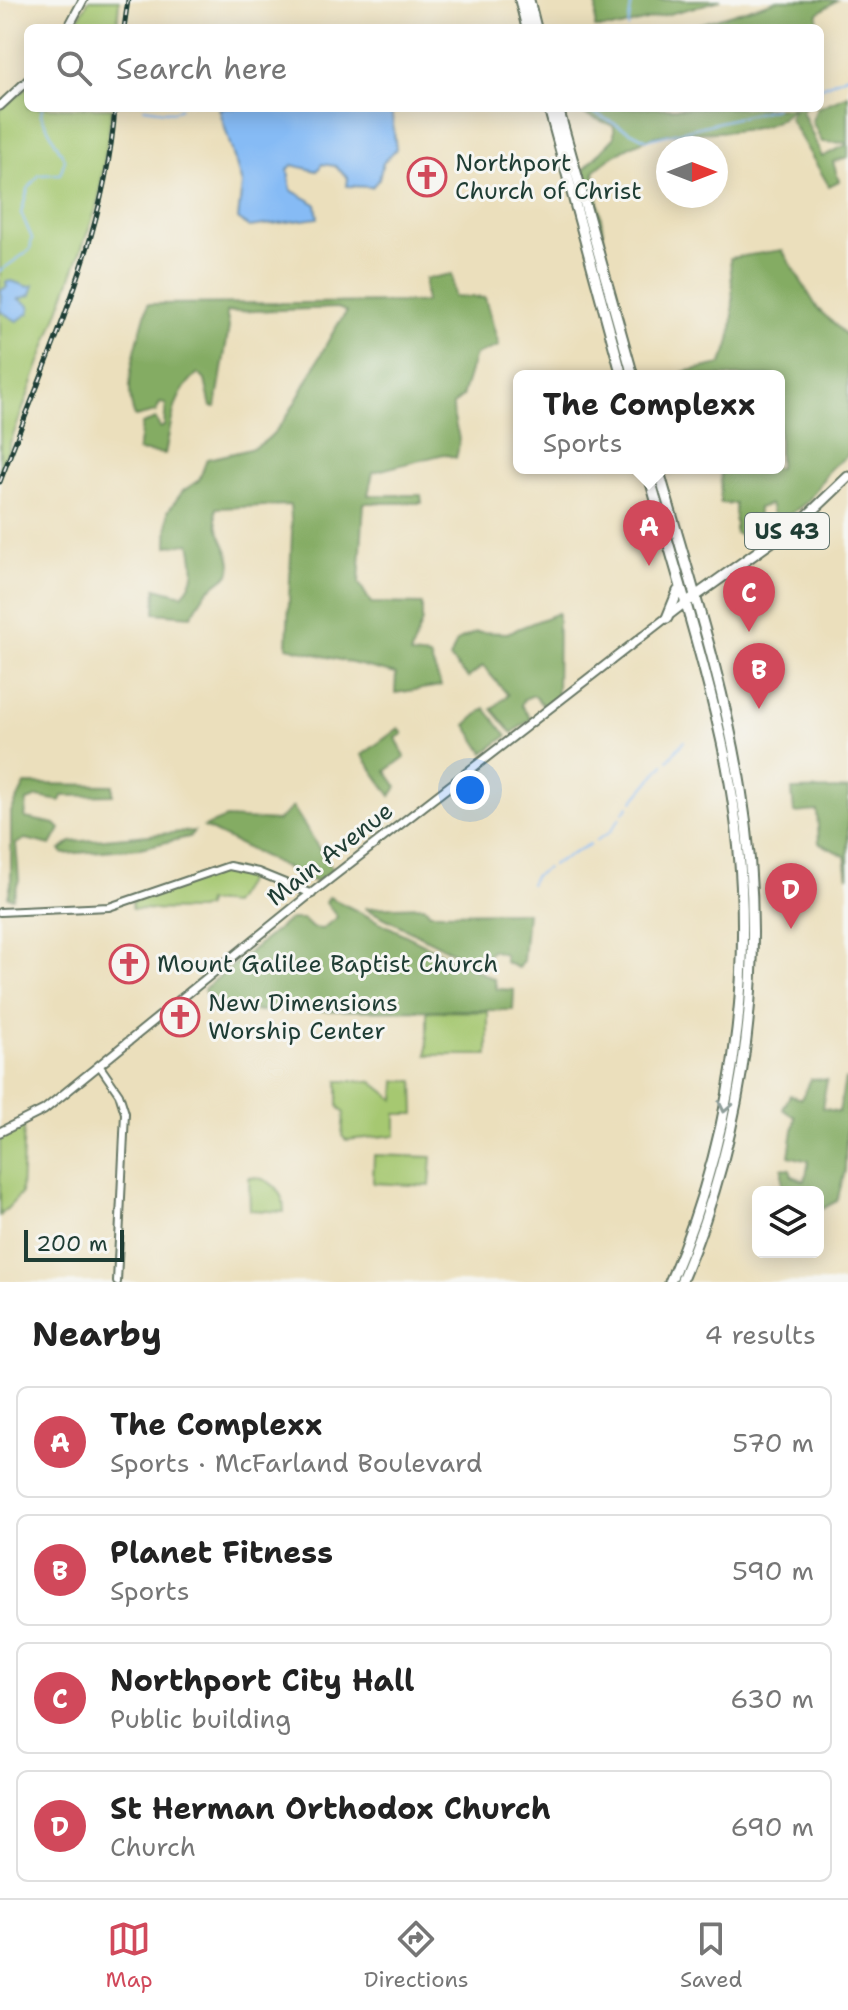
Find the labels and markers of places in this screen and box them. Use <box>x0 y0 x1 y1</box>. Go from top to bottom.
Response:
place label: Northport Church of Christ <box>455 147 642 207</box>
church icon: Northport Church of Christ <box>406 156 448 198</box>
pin: A <box>623 500 675 566</box>
pin: C <box>723 566 775 632</box>
pin: B <box>733 643 785 709</box>
pin: D <box>765 863 817 929</box>
church icon: Mount Galilee Baptist Church <box>108 943 150 985</box>
place label: Mount Galilee Baptist Church <box>157 948 498 980</box>
place label: New Dimensions Worship Center <box>208 987 398 1047</box>
church icon: New Dimensions Worship Center <box>159 996 201 1038</box>

